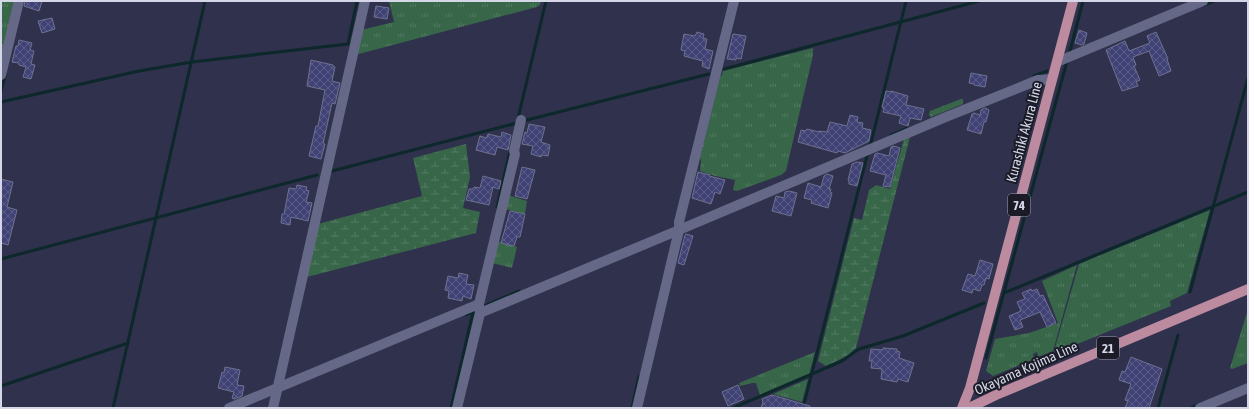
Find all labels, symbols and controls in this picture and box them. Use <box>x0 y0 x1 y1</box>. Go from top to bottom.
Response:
street label: Kurashiki Akura Line <box>1003 80 1045 184</box>
road number: 74 <box>1008 194 1030 216</box>
road number: 21 <box>1097 337 1119 359</box>
street label: Okayama Kojima Line <box>972 338 1080 398</box>

